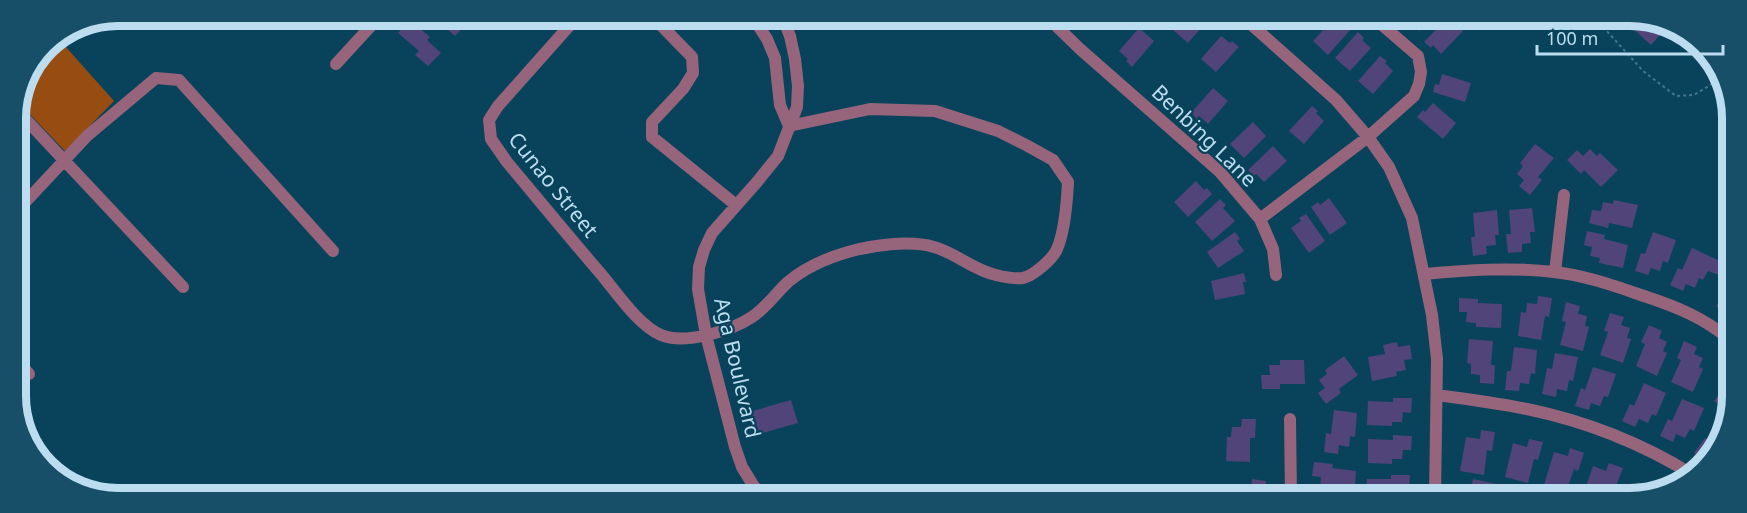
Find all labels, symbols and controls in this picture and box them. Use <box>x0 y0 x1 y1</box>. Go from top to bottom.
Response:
scale bar <box>1537 18 1723 56</box>
text: 100 m <box>1546 26 1598 50</box>
street label: Benbing Lane <box>1146 78 1263 193</box>
street label: Cunao Street <box>503 126 605 243</box>
street label: Aga Boulevard <box>708 295 768 441</box>

